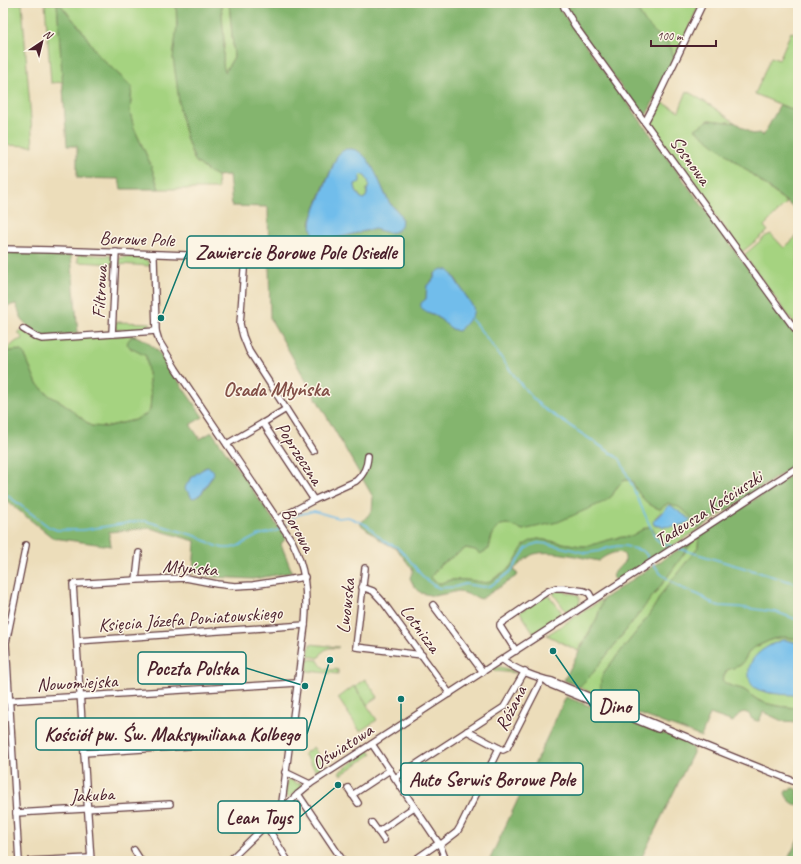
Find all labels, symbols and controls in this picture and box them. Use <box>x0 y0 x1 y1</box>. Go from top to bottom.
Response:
north arrow <box>22 22 62 62</box>
scale bar <box>651 22 716 48</box>
text: N <box>41 26 56 43</box>
text: 100 m <box>657 28 684 44</box>
street label: Sosnowa <box>664 131 717 192</box>
street label: Borowe Pole <box>99 226 177 252</box>
callout: Zawiercie Borowe Pole Osiedle <box>187 236 404 268</box>
text: Zawiercie Borowe Pole Osiedle <box>195 240 399 265</box>
street label: Filtrowa <box>87 263 113 319</box>
district label: Osada Młyńska <box>223 377 331 402</box>
street label: Poprzeczna <box>270 418 330 491</box>
street label: Tadeusza Kościuszki <box>650 464 769 553</box>
street label: Borowa <box>276 503 321 558</box>
street label: Młyńska <box>162 554 220 582</box>
street label: Lwowska <box>331 576 361 635</box>
street label: Lotnicza <box>395 600 447 659</box>
street label: Księcia Józefa Poniatowskiego <box>97 601 284 637</box>
callout: Poczta Polska <box>138 652 246 684</box>
text: Poczta Polska <box>146 656 240 681</box>
street label: Nowomiejska <box>36 669 119 697</box>
street label: Różana <box>489 681 533 735</box>
callout: Dino <box>591 690 639 722</box>
text: Dino <box>599 694 633 719</box>
street label: Oświatowa <box>307 717 379 775</box>
callout: Kościół pw. Św. Maksymiliana Kolbego <box>36 718 307 750</box>
text: Kościół pw. Św. Maksymiliana Kolbego <box>44 722 301 747</box>
callout: Auto Serwis Borowe Pole <box>401 763 583 795</box>
text: Auto Serwis Borowe Pole <box>409 767 576 792</box>
street label: Jakuba <box>68 782 117 808</box>
callout: Lean Toys <box>218 801 300 833</box>
text: Lean Toys <box>226 805 294 831</box>

